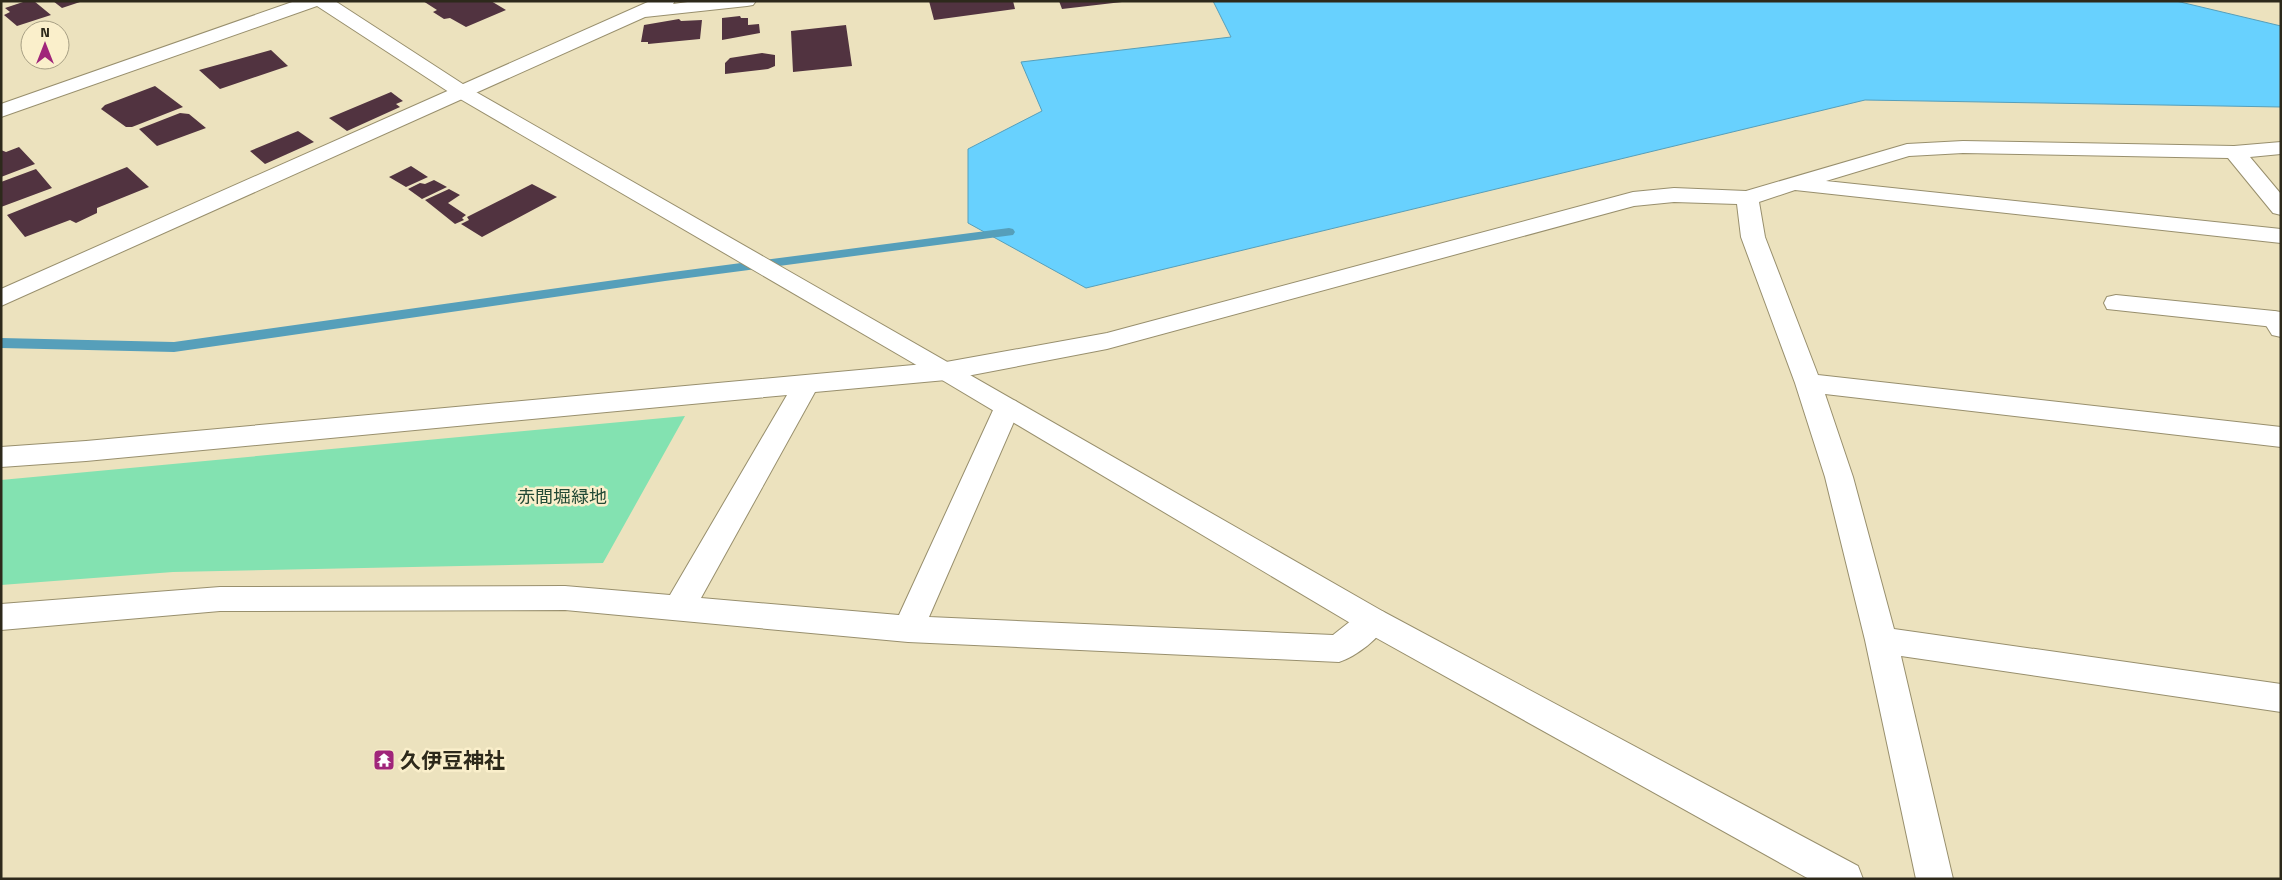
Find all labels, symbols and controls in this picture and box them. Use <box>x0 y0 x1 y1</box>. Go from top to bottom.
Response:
north arrow <box>20 20 70 70</box>
text: N <box>40 21 50 42</box>
park label: 赤間堀緑地 <box>517 483 607 510</box>
place label: 久伊豆神社 <box>400 744 505 776</box>
temple icon: 久伊豆神社 <box>372 748 396 772</box>

